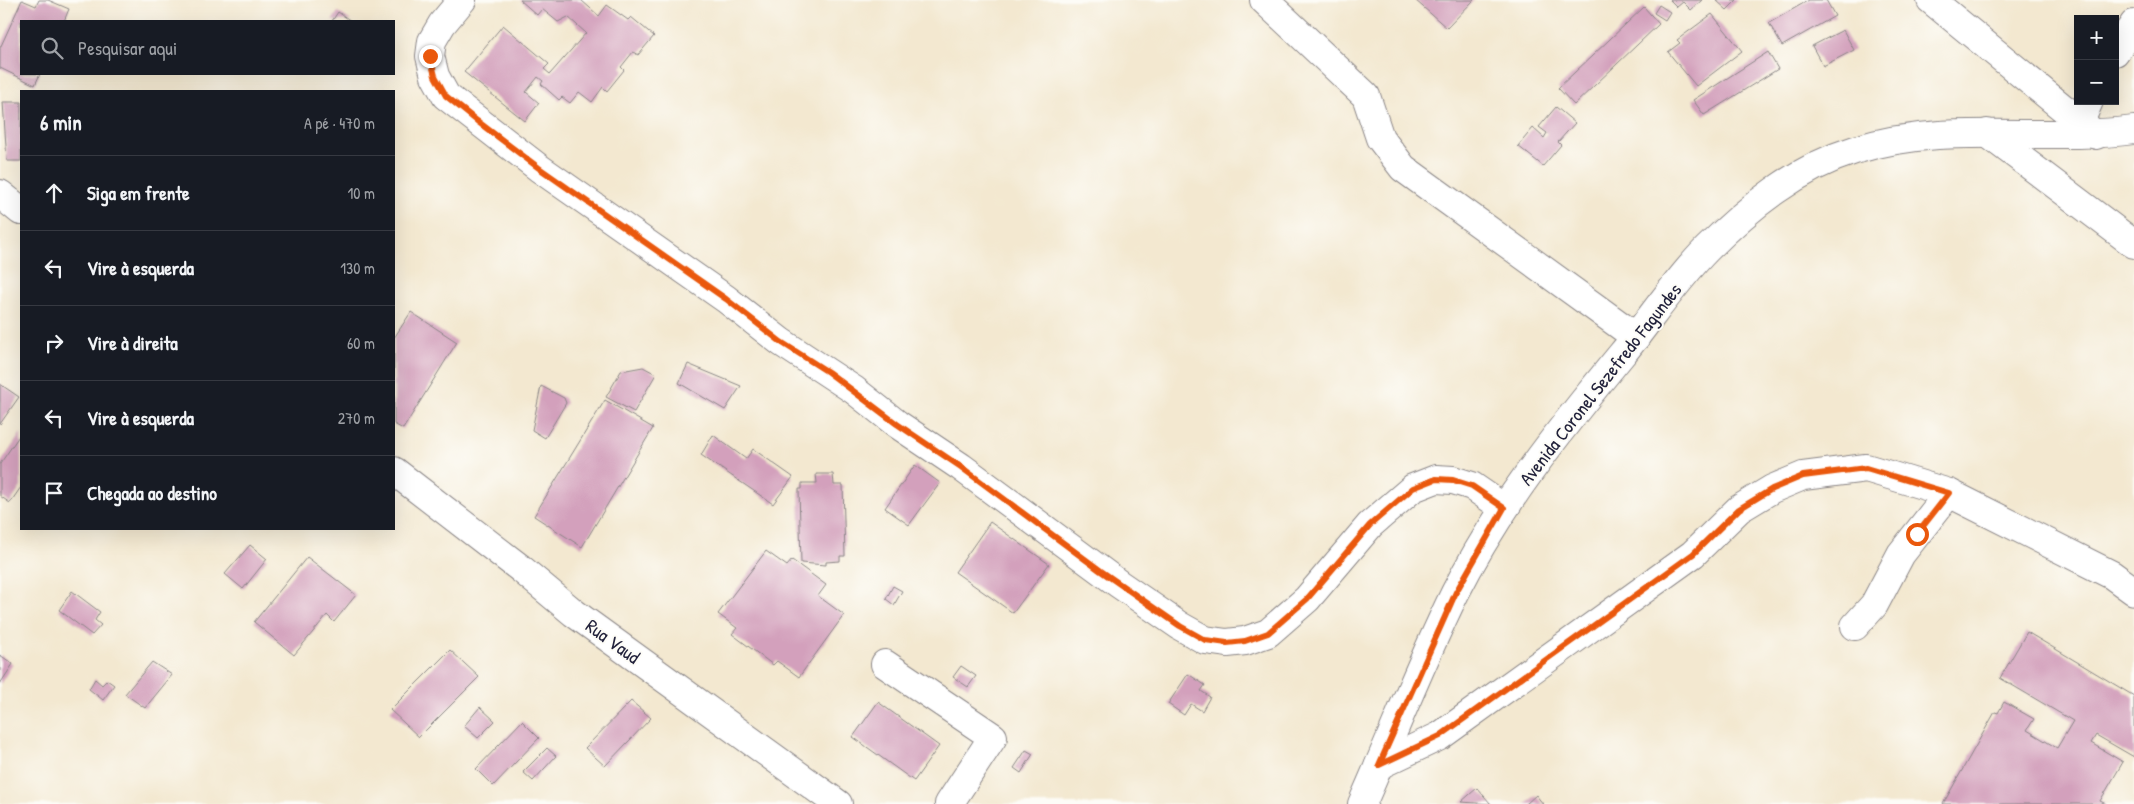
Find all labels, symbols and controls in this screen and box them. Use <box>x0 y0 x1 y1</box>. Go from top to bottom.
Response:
map controls <box>2074 15 2119 105</box>
button: + <box>2074 15 2119 60</box>
search box <box>20 20 395 75</box>
icon: search <box>38 34 66 62</box>
text: Pesquisar aqui <box>78 35 177 61</box>
route end <box>419 45 442 68</box>
button: − <box>2074 60 2119 105</box>
text: 6 min <box>40 108 82 137</box>
text: A pé · 470 m <box>304 112 375 134</box>
icon: ahead <box>40 179 68 207</box>
text: Siga em frente <box>87 180 190 206</box>
text: 10 m <box>347 182 375 204</box>
icon: left <box>40 254 68 282</box>
text: Vire à esquerda <box>87 255 194 281</box>
text: 130 m <box>340 257 375 279</box>
street label: Avenida Coronel Sezefredo Fagundes <box>1513 278 1687 490</box>
icon: right <box>40 329 68 357</box>
text: Vire à direita <box>87 330 178 356</box>
text: 60 m <box>347 332 375 354</box>
icon: left <box>40 404 68 432</box>
text: Vire à esquerda <box>87 405 194 431</box>
text: 270 m <box>338 407 375 429</box>
icon: arrive <box>40 479 68 507</box>
text: Chegada ao destino <box>87 480 217 506</box>
route start <box>1906 523 1929 546</box>
street label: Rua Vaud <box>581 613 646 670</box>

